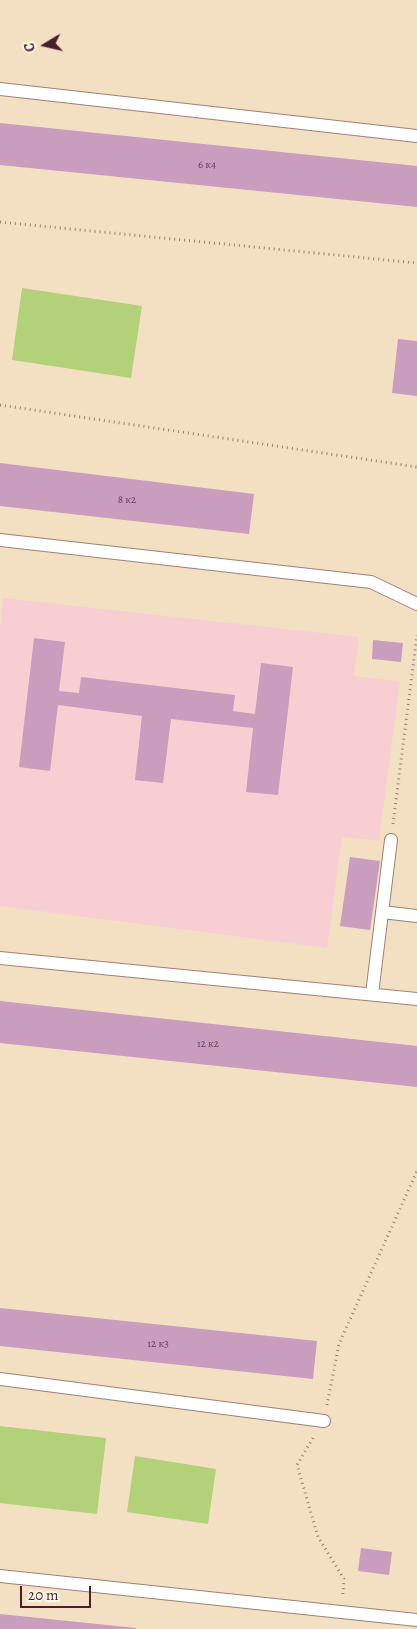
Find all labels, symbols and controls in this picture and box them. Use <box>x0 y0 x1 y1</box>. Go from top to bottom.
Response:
north arrow <box>20 20 70 70</box>
text: С <box>20 42 40 53</box>
house number: 6 к4 <box>198 158 216 172</box>
house number: 8 к2 <box>118 493 136 507</box>
house number: 12 к2 <box>197 1037 219 1051</box>
house number: 12 к3 <box>147 1337 169 1351</box>
scale bar <box>22 1576 94 1608</box>
text: 20 m <box>28 1585 59 1605</box>

